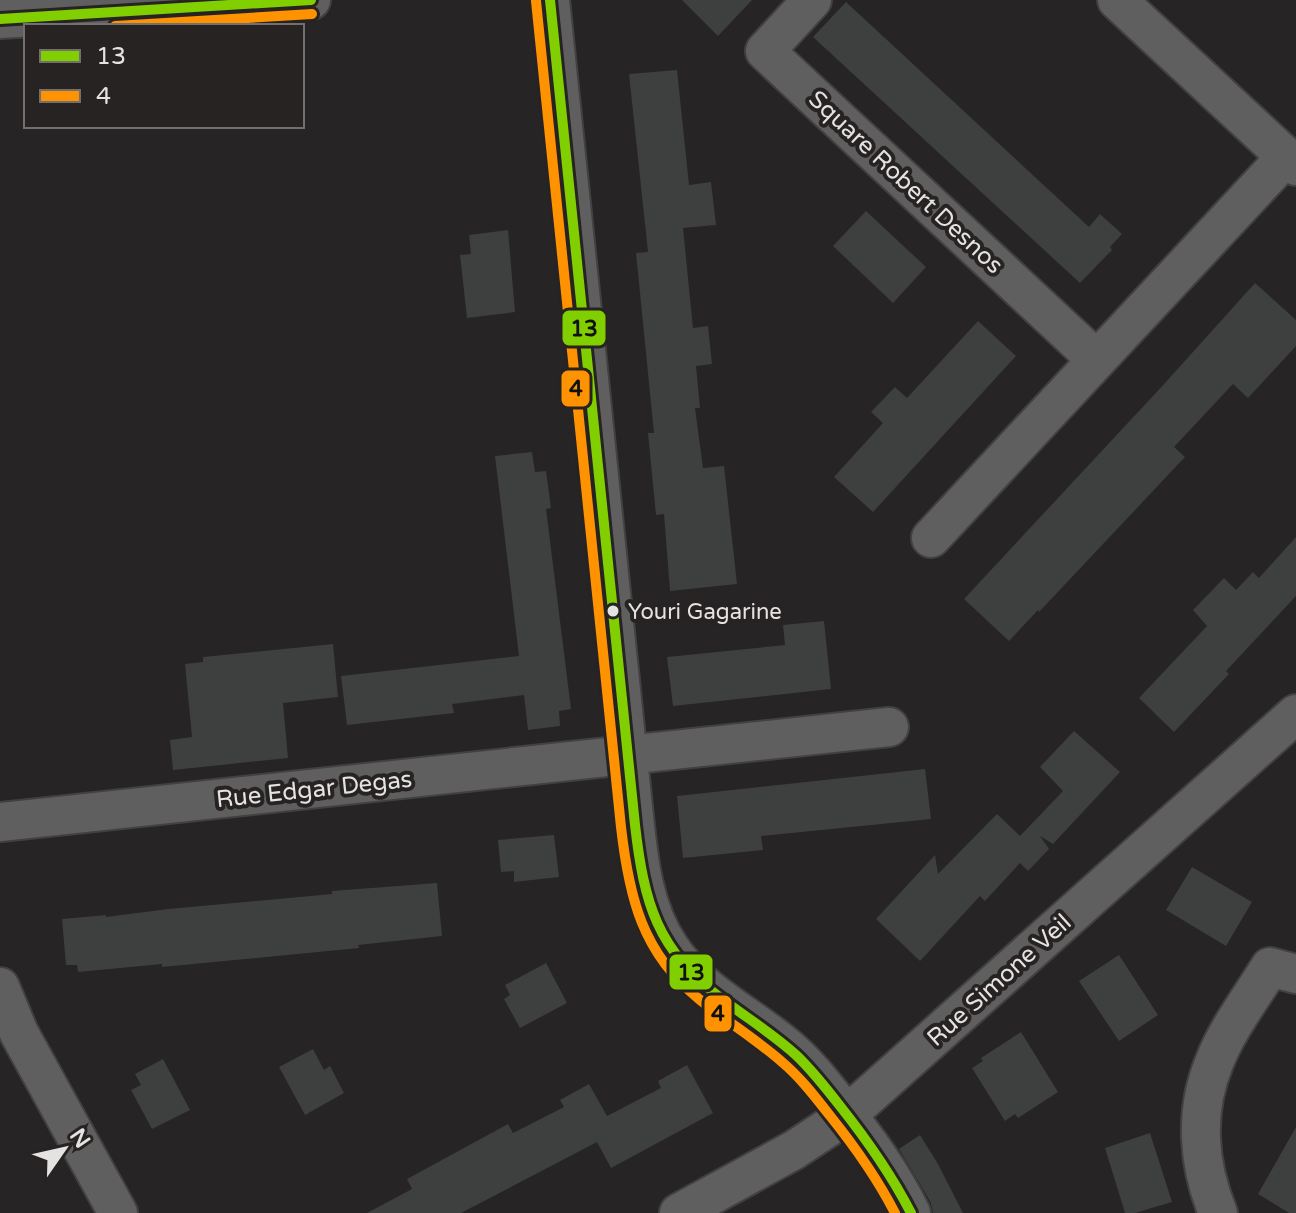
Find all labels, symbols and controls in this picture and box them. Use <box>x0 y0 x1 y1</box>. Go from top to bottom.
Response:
legend <box>24 24 304 128</box>
text: 13 <box>96 42 126 71</box>
text: 4 <box>96 82 111 111</box>
street label: Square Robert Desnos <box>802 85 1009 280</box>
line badge: 13 <box>561 309 607 347</box>
text: 13 <box>570 316 598 342</box>
line badge: 4 <box>560 369 591 408</box>
text: 4 <box>569 376 583 402</box>
place label: Youri Gagarine <box>628 599 782 625</box>
marker: Youri Gagarine <box>605 603 621 619</box>
street label: Rue Edgar Degas <box>215 765 414 814</box>
street label: Rue Simone Veil <box>921 908 1077 1053</box>
line badge: 13 <box>668 953 714 991</box>
text: 13 <box>677 960 705 986</box>
line badge: 4 <box>703 994 733 1033</box>
text: 4 <box>711 1001 725 1027</box>
north arrow <box>24 1109 104 1189</box>
text: N <box>64 1124 95 1153</box>

